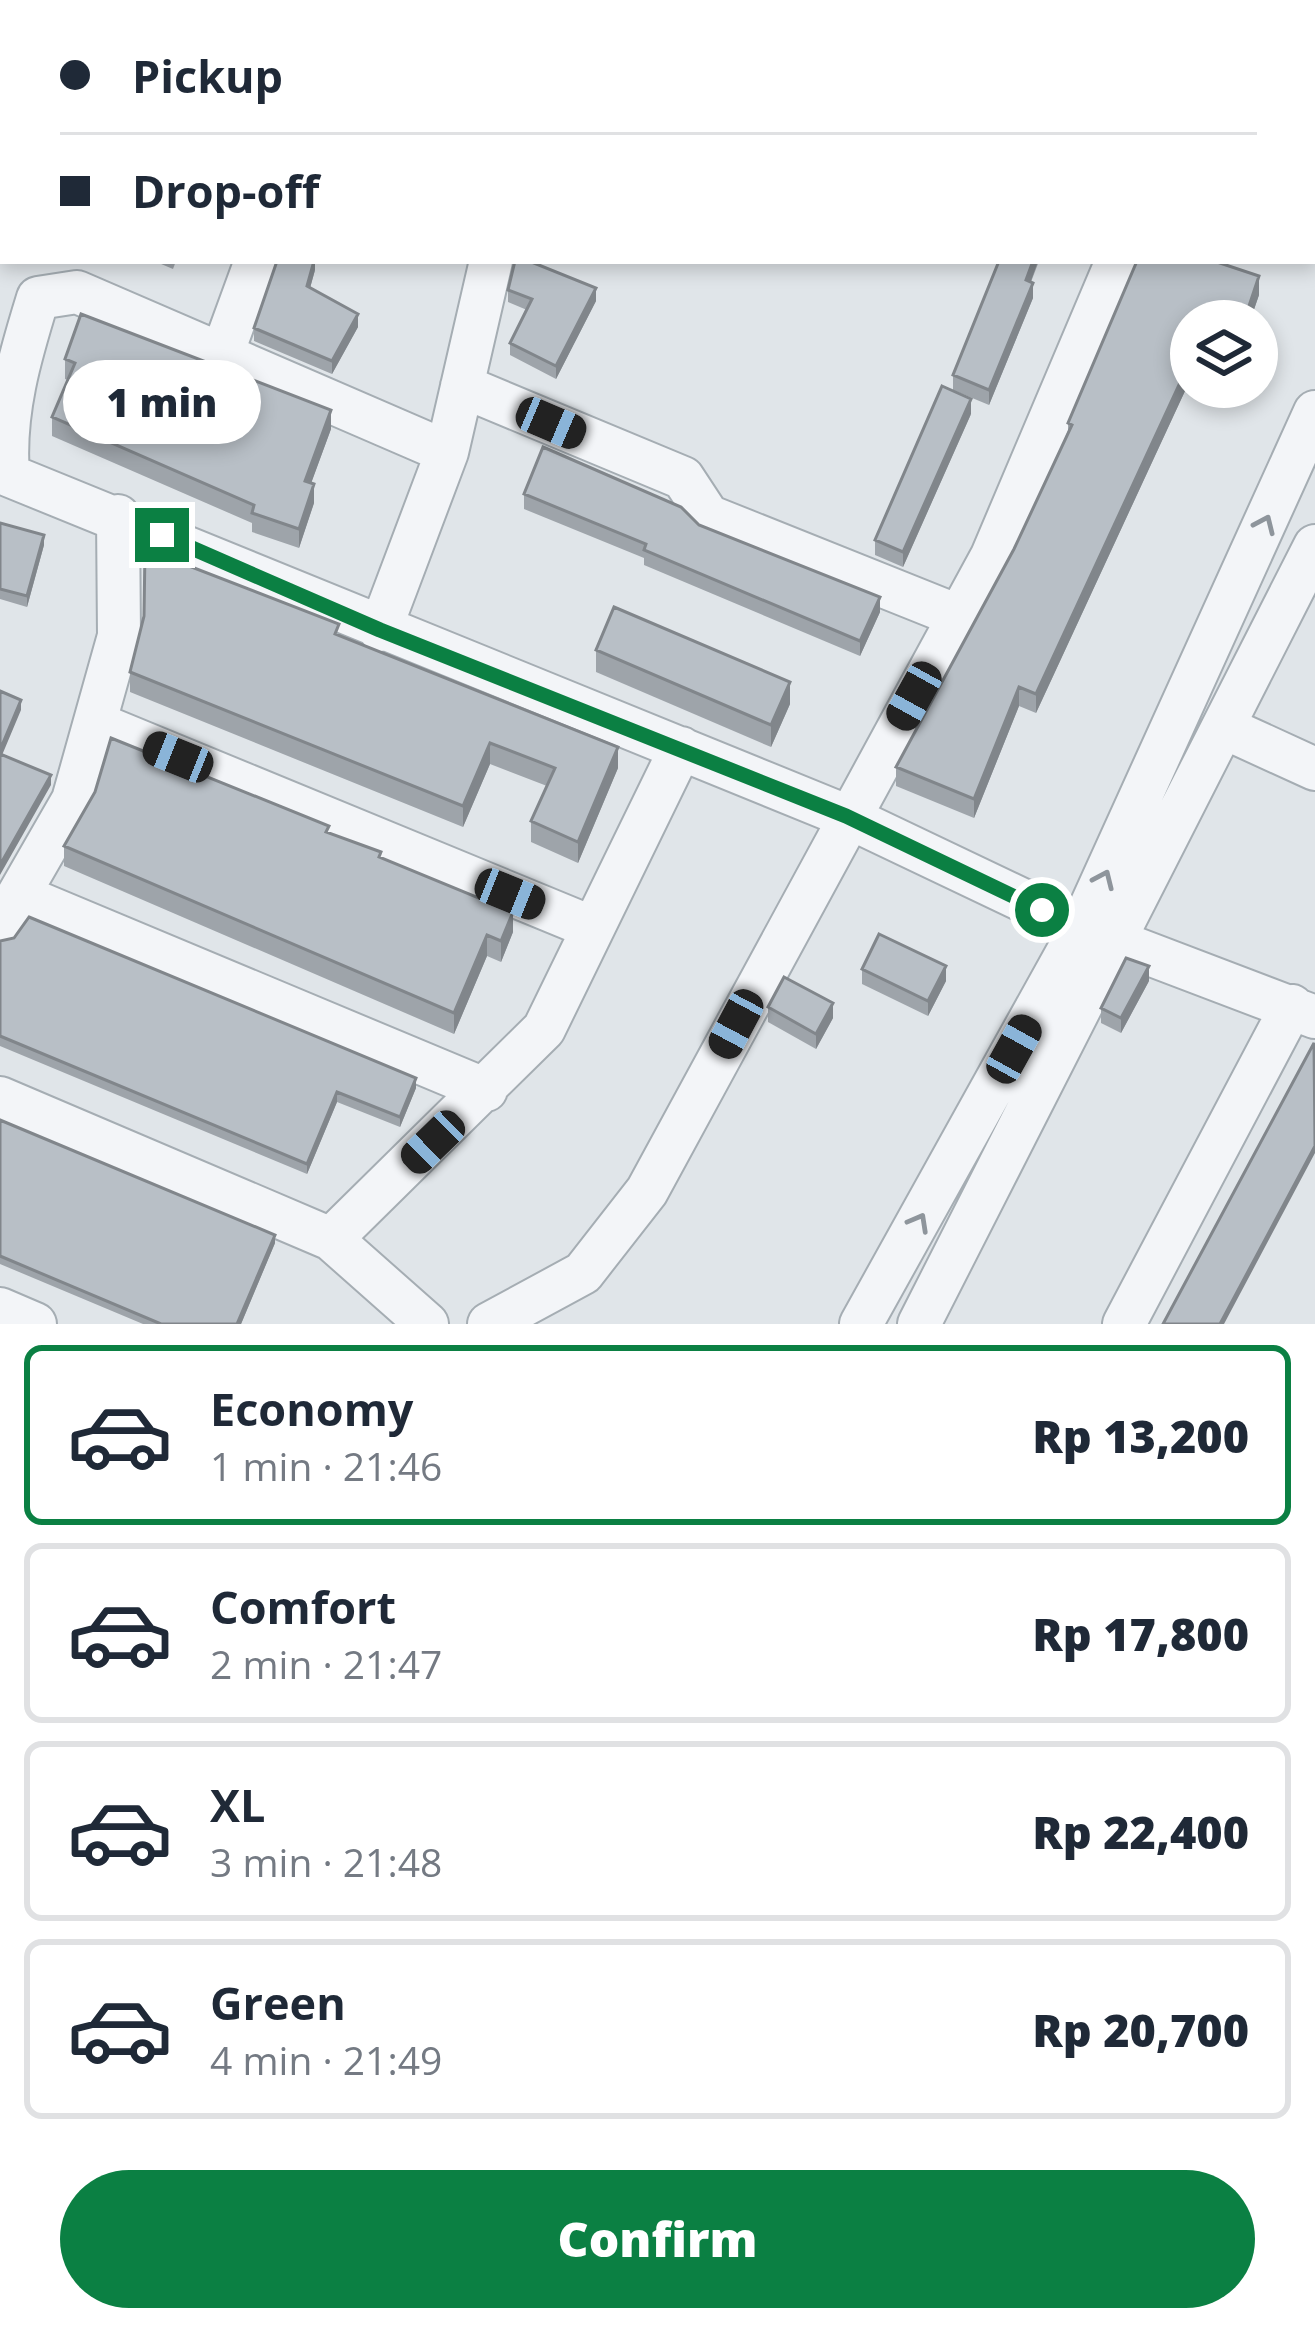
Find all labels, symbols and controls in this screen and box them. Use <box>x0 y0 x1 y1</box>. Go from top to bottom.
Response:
text: Pickup <box>132 45 283 106</box>
text: Drop-off <box>132 160 319 221</box>
map controls <box>1170 300 1278 408</box>
button: layers <box>1170 300 1278 408</box>
callout: 1 min <box>63 361 261 445</box>
text: 1 min <box>107 375 217 428</box>
car <box>511 392 591 454</box>
route end <box>135 508 189 562</box>
one-way arrow <box>1250 515 1274 536</box>
car <box>881 656 947 736</box>
car <box>138 727 218 787</box>
car <box>470 864 550 924</box>
one-way arrow <box>1089 870 1113 891</box>
route start <box>1015 883 1069 937</box>
car <box>703 984 769 1064</box>
car <box>981 1009 1047 1089</box>
car <box>395 1104 471 1180</box>
one-way arrow <box>905 1214 928 1235</box>
text: Economy <box>210 1378 413 1439</box>
icon: car <box>66 1381 174 1489</box>
text: Rp 13,200 <box>1032 1405 1249 1466</box>
text: 1 min · 21:46 <box>210 1439 442 1492</box>
text: Comfort <box>210 1576 396 1637</box>
icon: car <box>66 1579 174 1687</box>
text: Rp 17,800 <box>1032 1603 1249 1664</box>
text: 2 min · 21:47 <box>210 1637 442 1690</box>
text: XL <box>210 1774 265 1835</box>
icon: car <box>66 1777 174 1885</box>
text: Rp 22,400 <box>1032 1801 1249 1862</box>
text: 3 min · 21:48 <box>210 1835 442 1888</box>
text: Green <box>210 1972 346 2033</box>
icon: car <box>66 1975 174 2083</box>
text: Rp 20,700 <box>1032 1999 1249 2060</box>
text: 4 min · 21:49 <box>210 2033 442 2086</box>
button: Confirm <box>60 2170 1255 2308</box>

